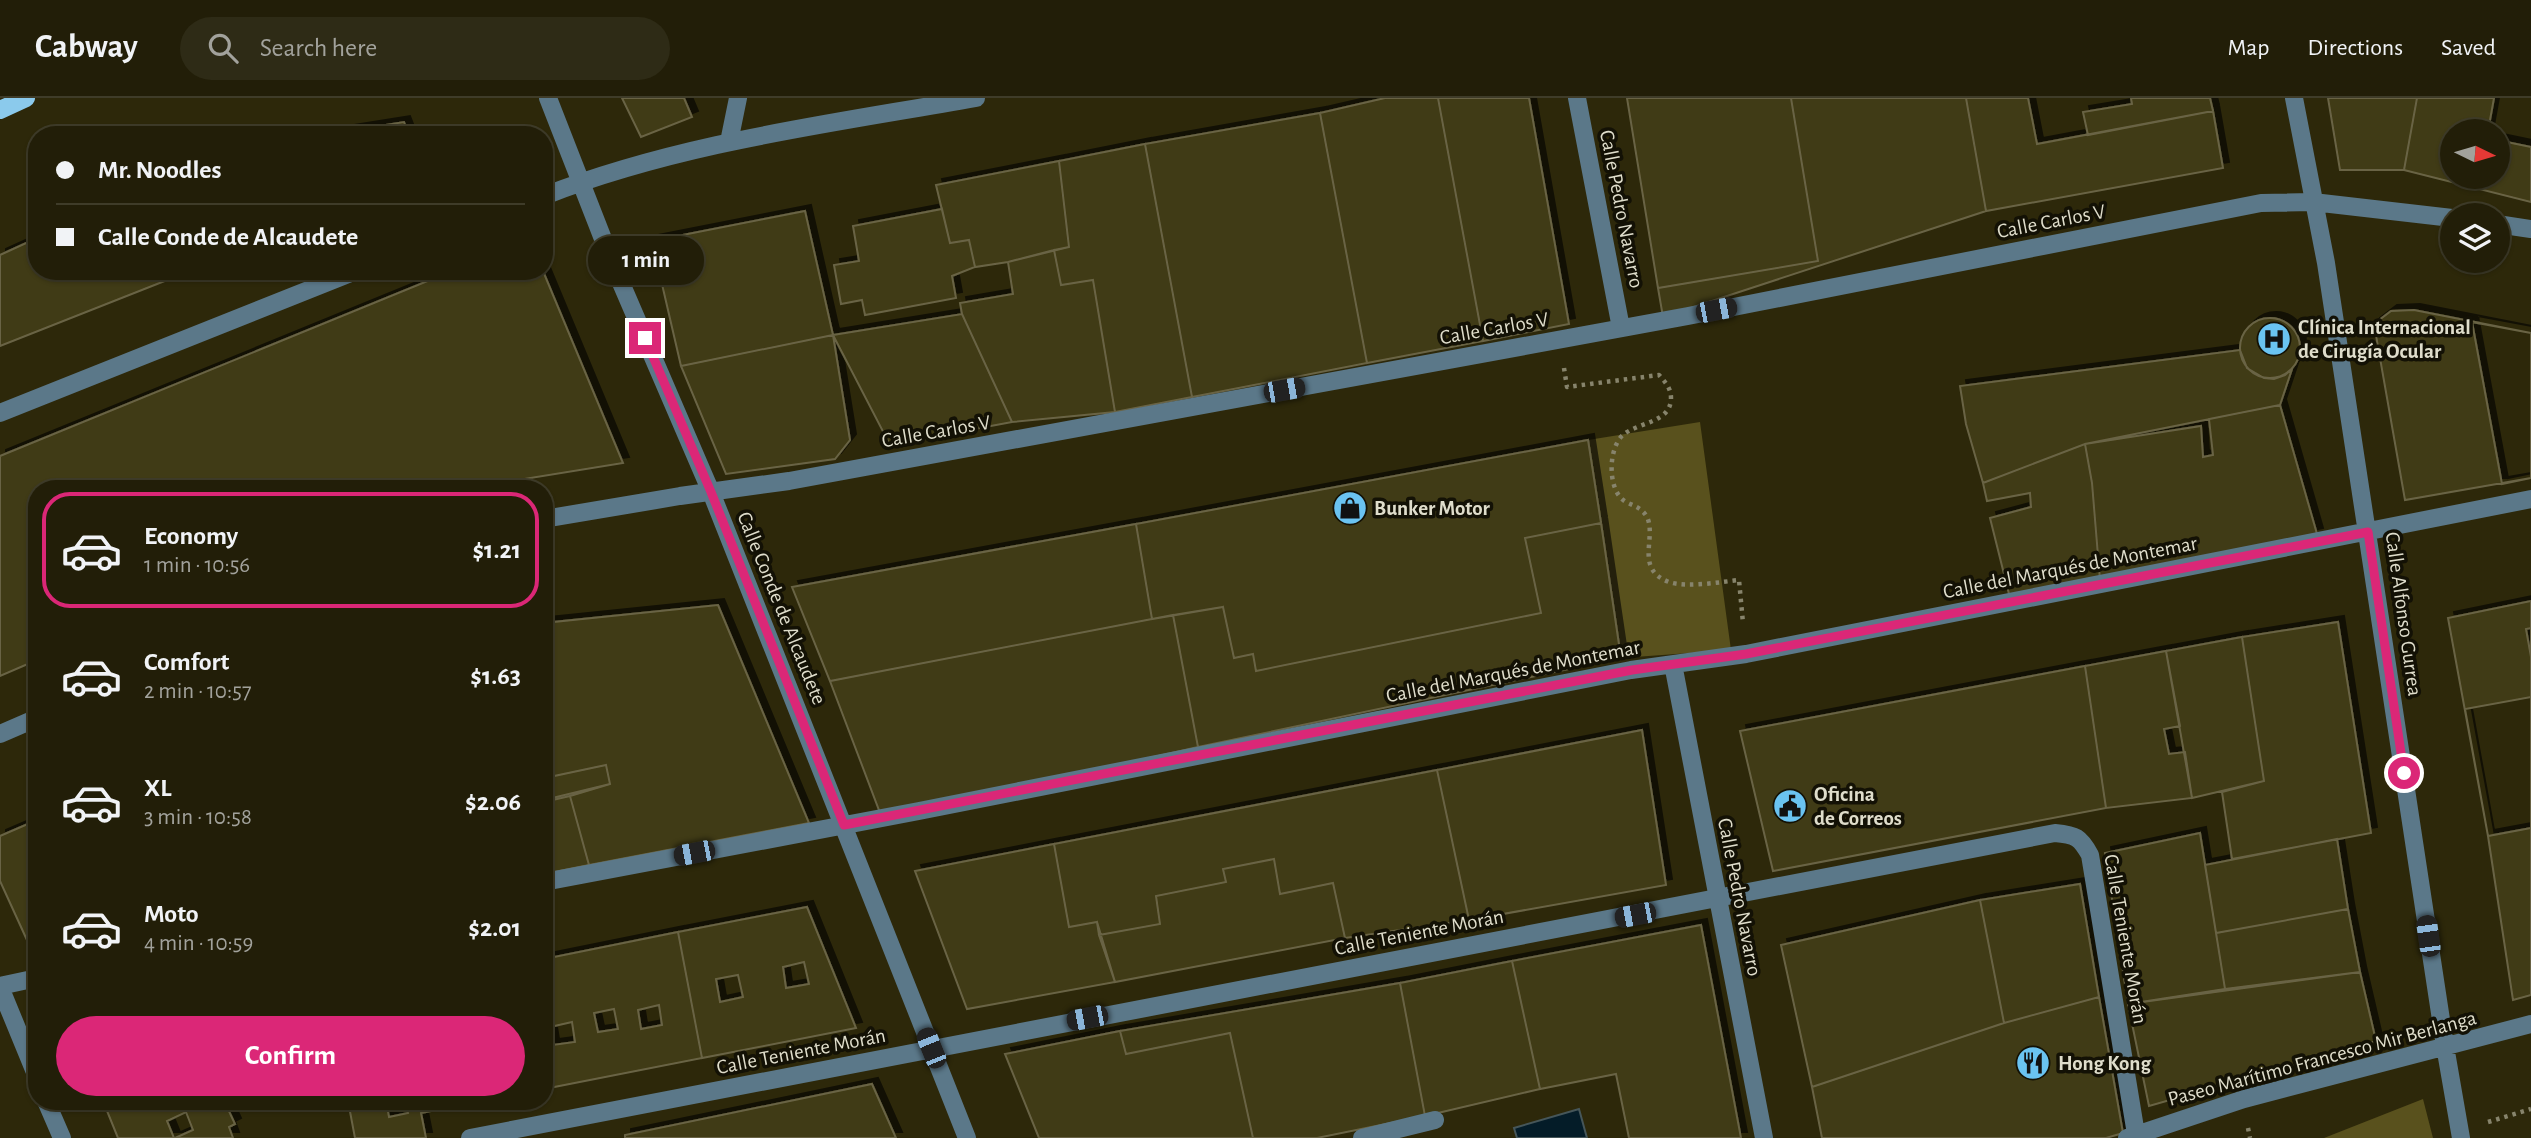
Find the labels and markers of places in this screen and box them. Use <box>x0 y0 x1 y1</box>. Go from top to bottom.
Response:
place label: Clínica Internacional de Cirugía Ocular <box>2298 317 2471 362</box>
hospital icon: Clínica Internacional de Cirugía Ocular <box>2255 320 2293 358</box>
shop icon: Bunker Motor <box>1331 489 1369 527</box>
place label: Bunker Motor <box>1374 498 1491 519</box>
place label: Oficina de Correos <box>1814 784 1902 829</box>
public building icon: Oficina de Correos <box>1771 787 1809 825</box>
restaurant icon: Hong Kong <box>2014 1044 2052 1082</box>
place label: Hong Kong <box>2058 1053 2151 1074</box>

